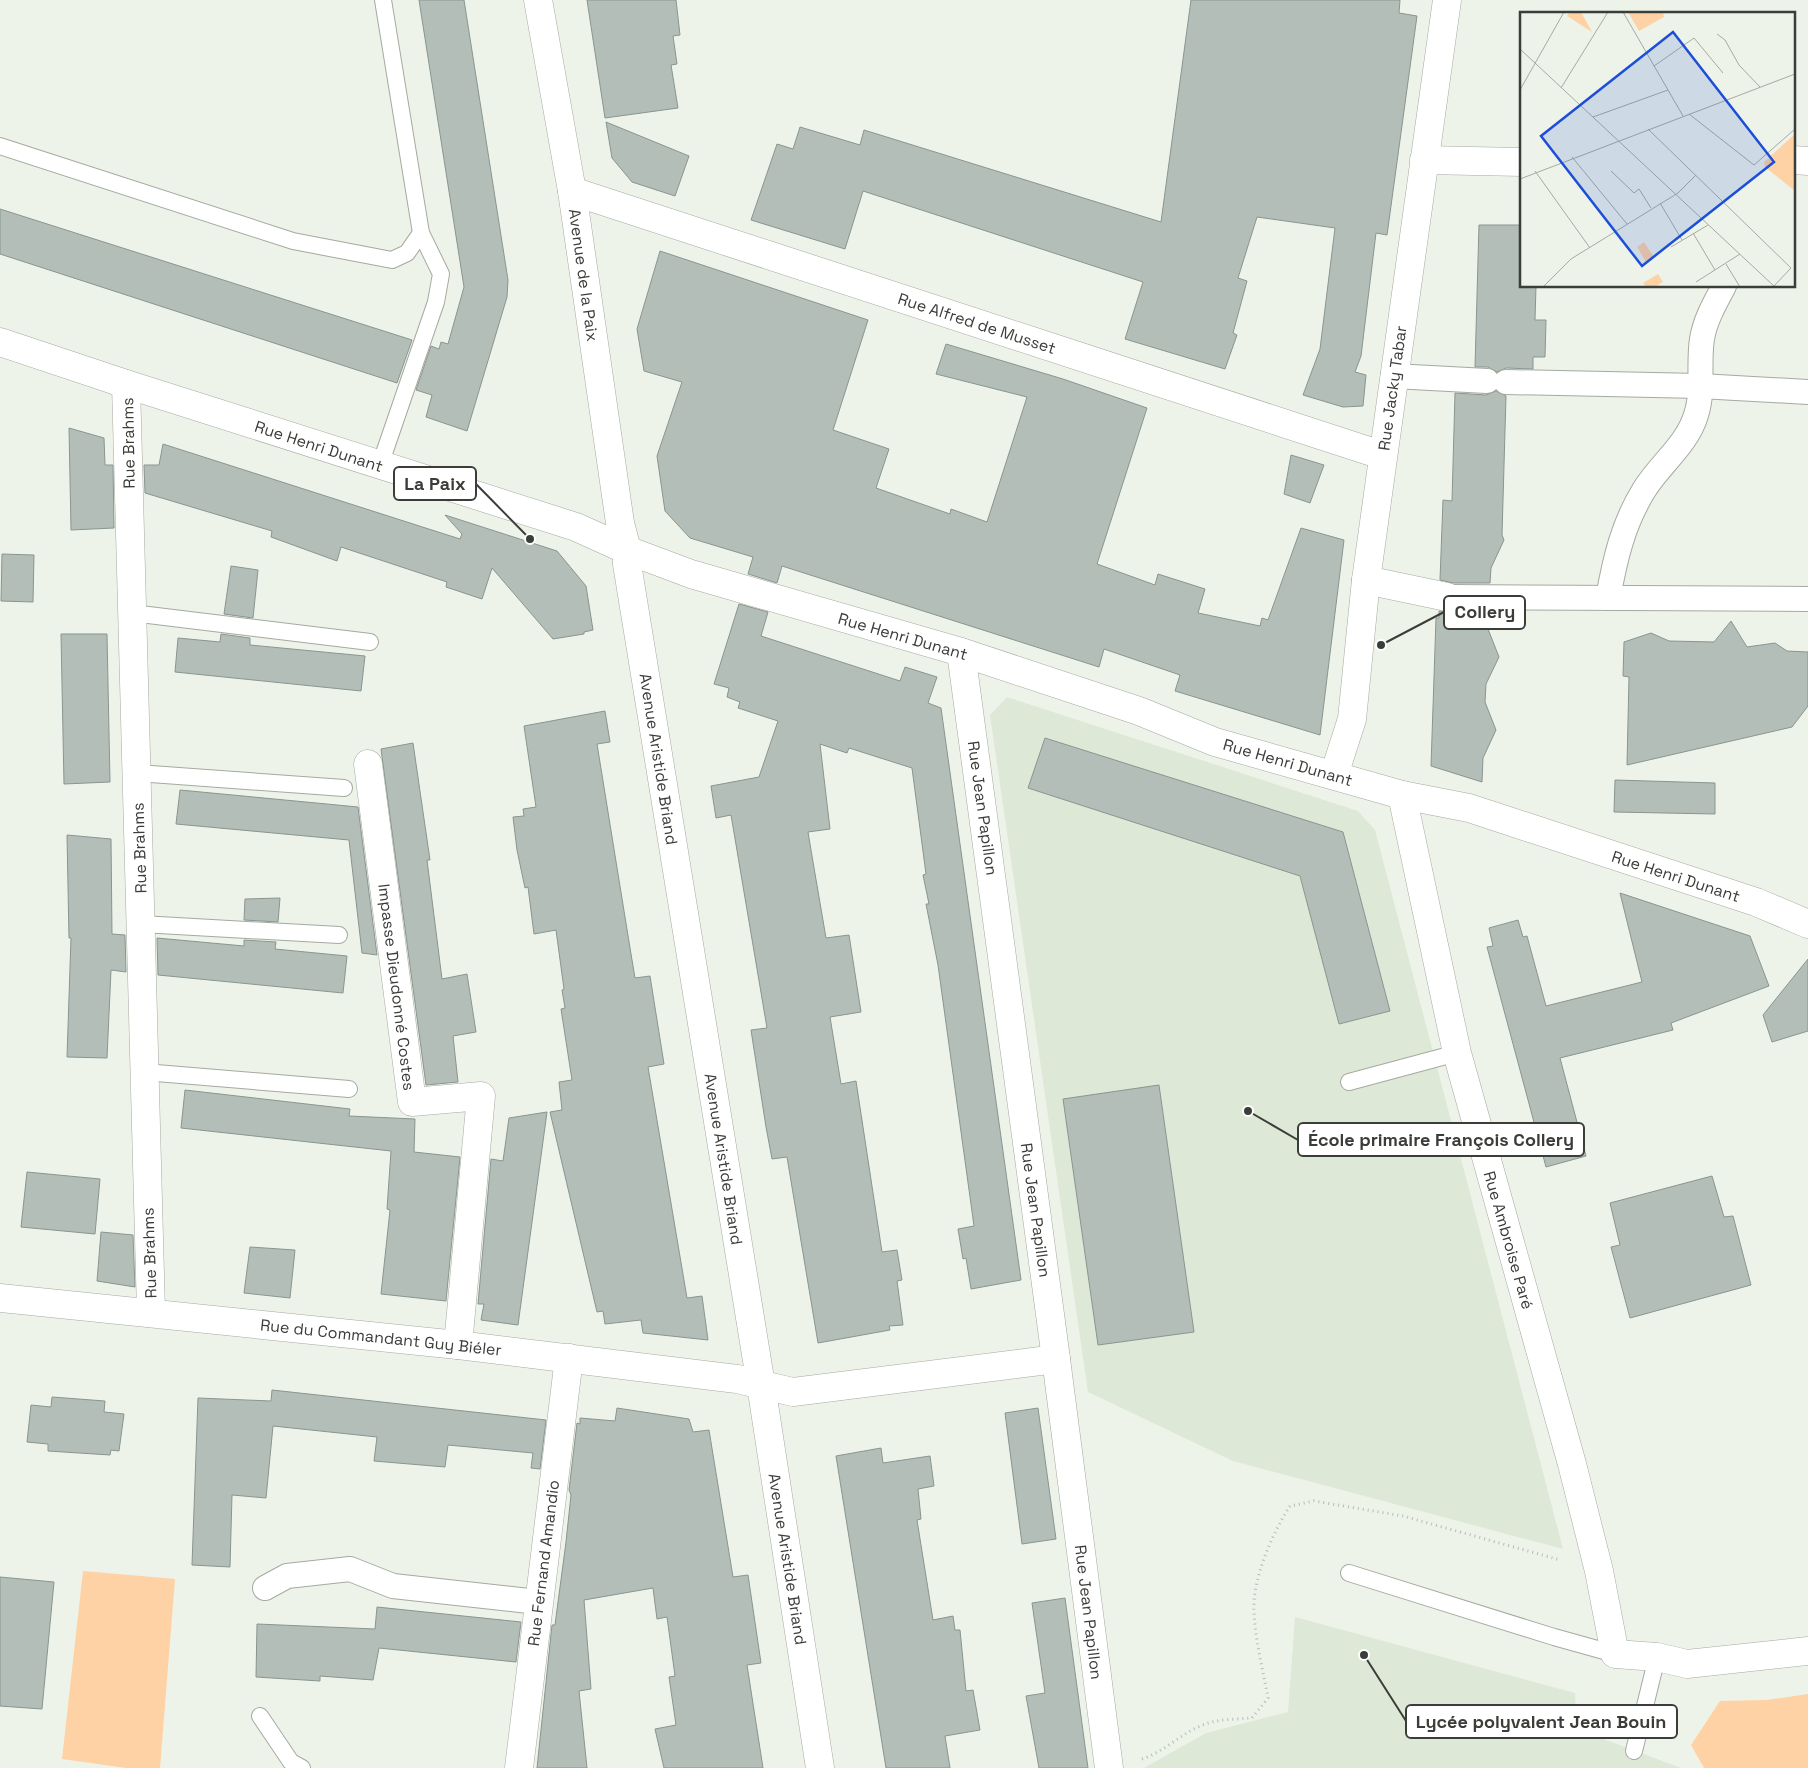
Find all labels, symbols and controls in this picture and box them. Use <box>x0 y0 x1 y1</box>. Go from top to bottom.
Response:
inset map <box>1520 12 1796 288</box>
street label: Avenue de la Paix <box>564 207 603 343</box>
street label: Rue Alfred de Musset <box>895 288 1058 359</box>
street label: Rue Jacky Tabar <box>1373 324 1412 452</box>
street label: Rue Brahms <box>117 397 140 489</box>
street label: Rue Henri Dunant <box>252 416 386 477</box>
callout: La Paix <box>394 467 476 500</box>
text: La Paix <box>404 472 466 495</box>
callout: Collery <box>1444 596 1525 629</box>
text: Collery <box>1455 600 1515 623</box>
street label: Rue Henri Dunant <box>836 608 970 665</box>
street label: Avenue Aristide Briand <box>635 672 682 847</box>
street label: Rue Henri Dunant <box>1221 734 1355 791</box>
street label: Rue Jean Papillon <box>963 739 1002 877</box>
street label: Rue Brahms <box>127 802 152 894</box>
street label: Rue Henri Dunant <box>1609 846 1743 907</box>
street label: Impasse Dieudonné Costes <box>373 882 420 1092</box>
street label: Avenue Aristide Briand <box>700 1072 747 1247</box>
callout: École primaire François Collery <box>1298 1123 1584 1156</box>
text: École primaire François Collery <box>1308 1128 1574 1151</box>
street label: Rue Jean Papillon <box>1016 1141 1055 1279</box>
street label: Rue Ambroise Paré <box>1479 1169 1538 1312</box>
street label: Rue Brahms <box>137 1207 162 1299</box>
street label: Rue du Commandant Guy Biéler <box>259 1314 503 1361</box>
street label: Avenue Aristide Briand <box>764 1472 811 1647</box>
street label: Rue Fernand Amandio <box>523 1479 564 1647</box>
street label: Rue Jean Papillon <box>1070 1544 1107 1681</box>
callout: Lycée polyvalent Jean Bouin <box>1406 1705 1677 1738</box>
text: Lycée polyvalent Jean Bouin <box>1416 1710 1666 1733</box>

